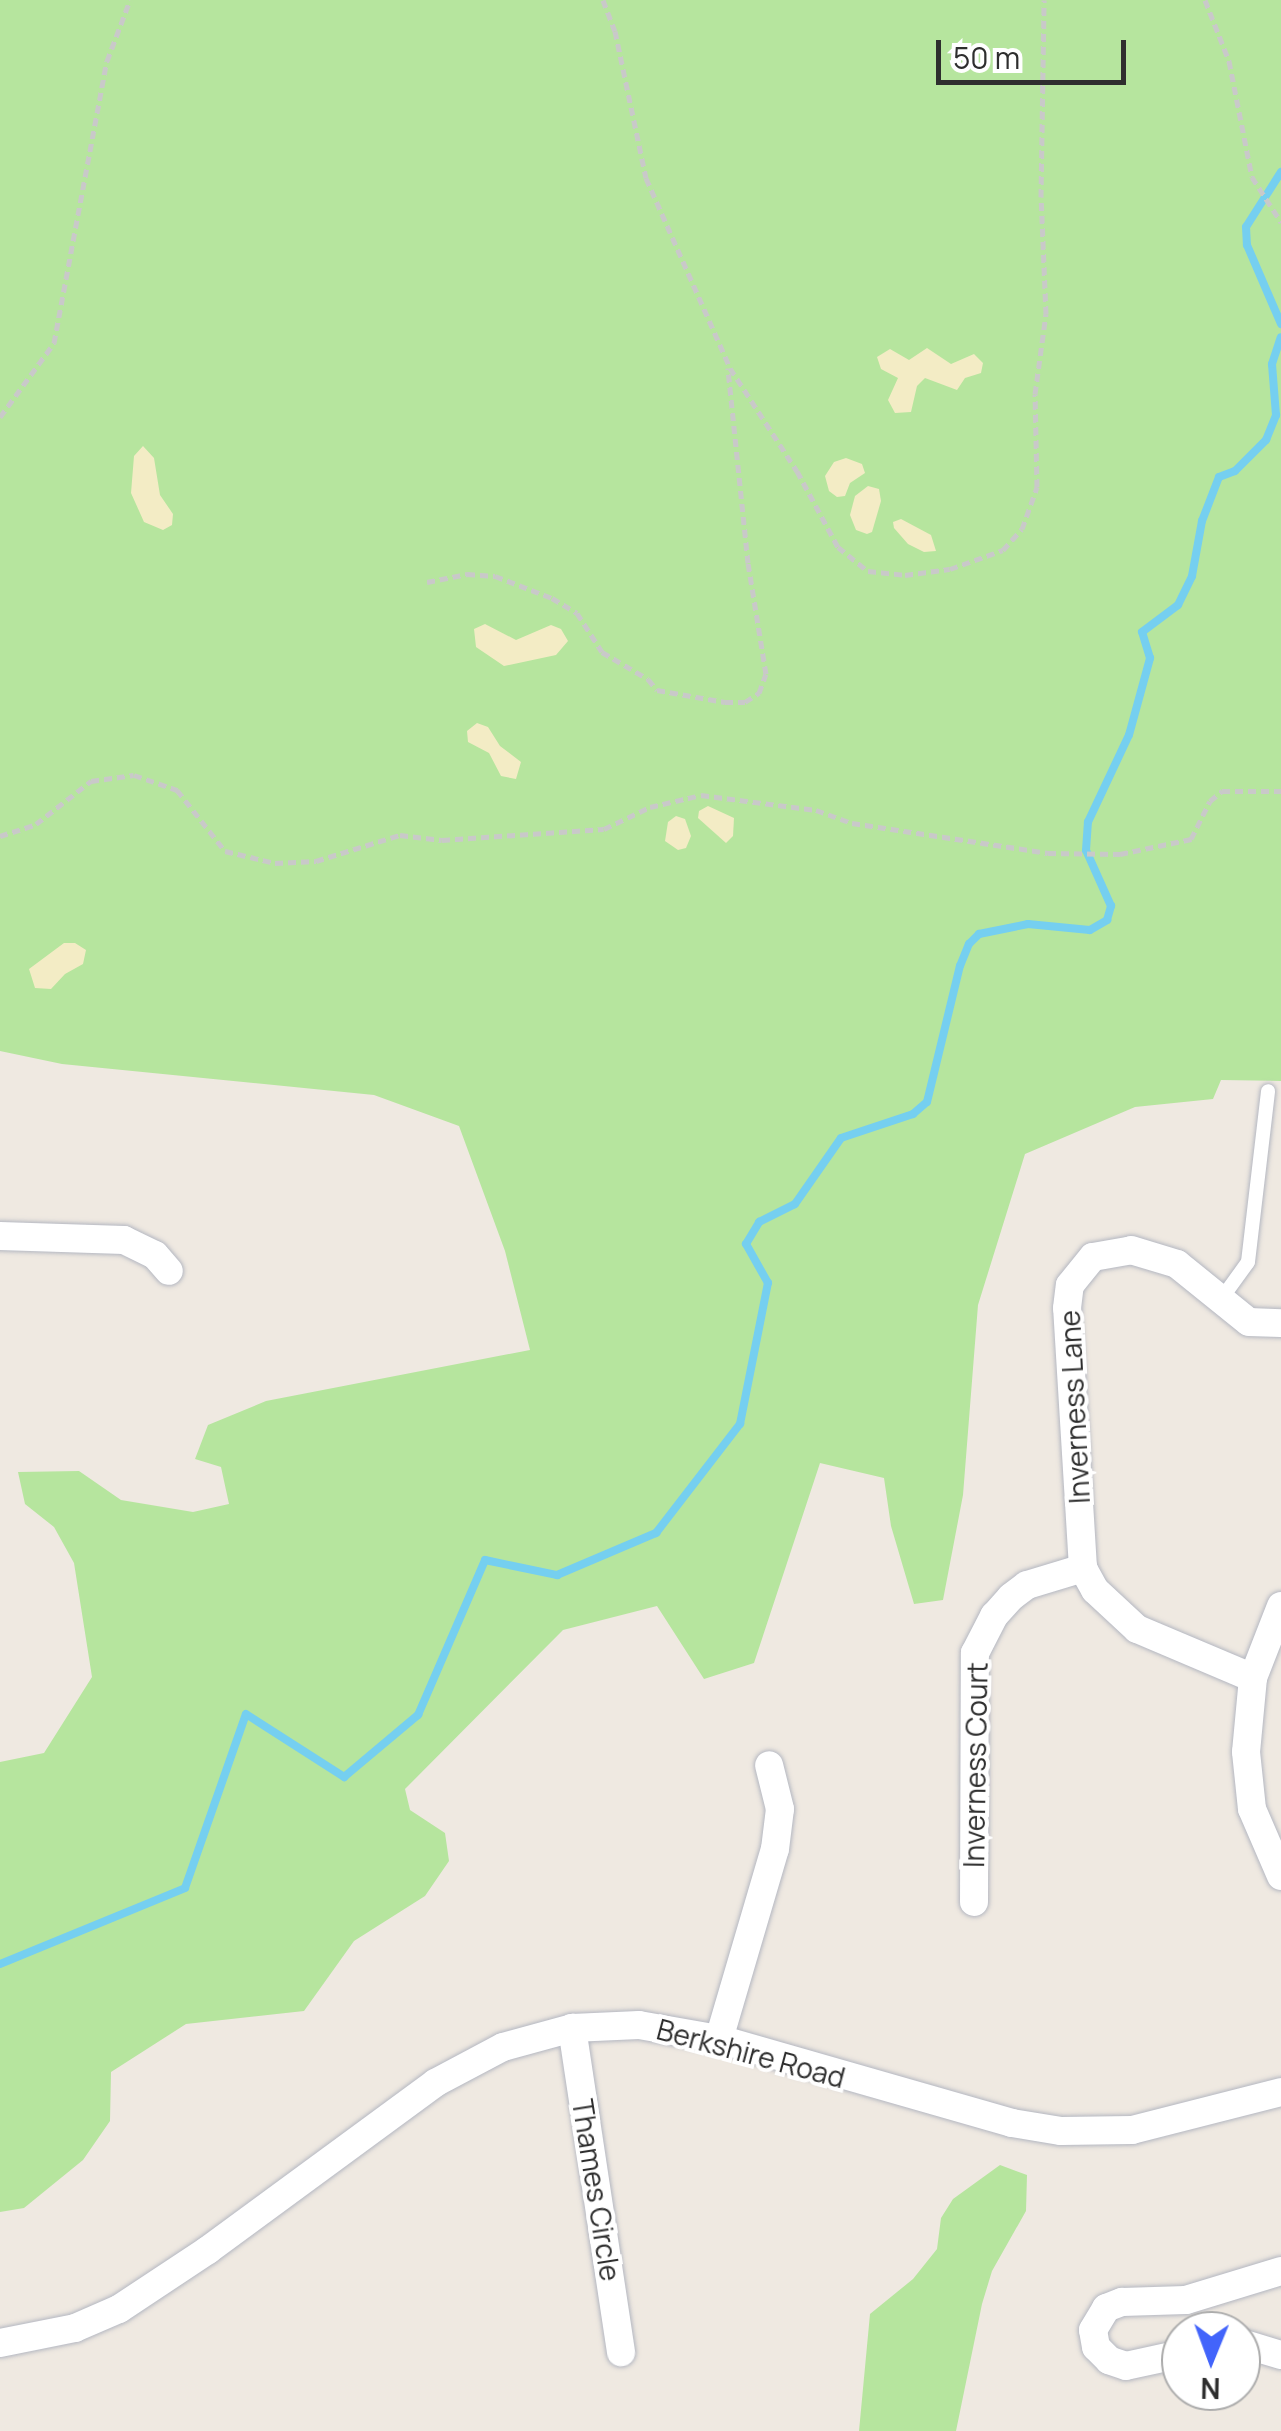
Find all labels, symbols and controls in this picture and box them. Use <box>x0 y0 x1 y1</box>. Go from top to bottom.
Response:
scale bar <box>941 20 1131 82</box>
text: 50 m <box>953 37 1020 78</box>
street label: Inverness Lane <box>1052 1309 1096 1505</box>
street label: Inverness Court <box>956 1662 994 1868</box>
street label: Berkshire Road <box>653 2012 849 2094</box>
street label: Thames Circle <box>566 2097 628 2283</box>
north arrow <box>1161 2311 1261 2411</box>
text: N <box>1200 2370 1221 2408</box>

